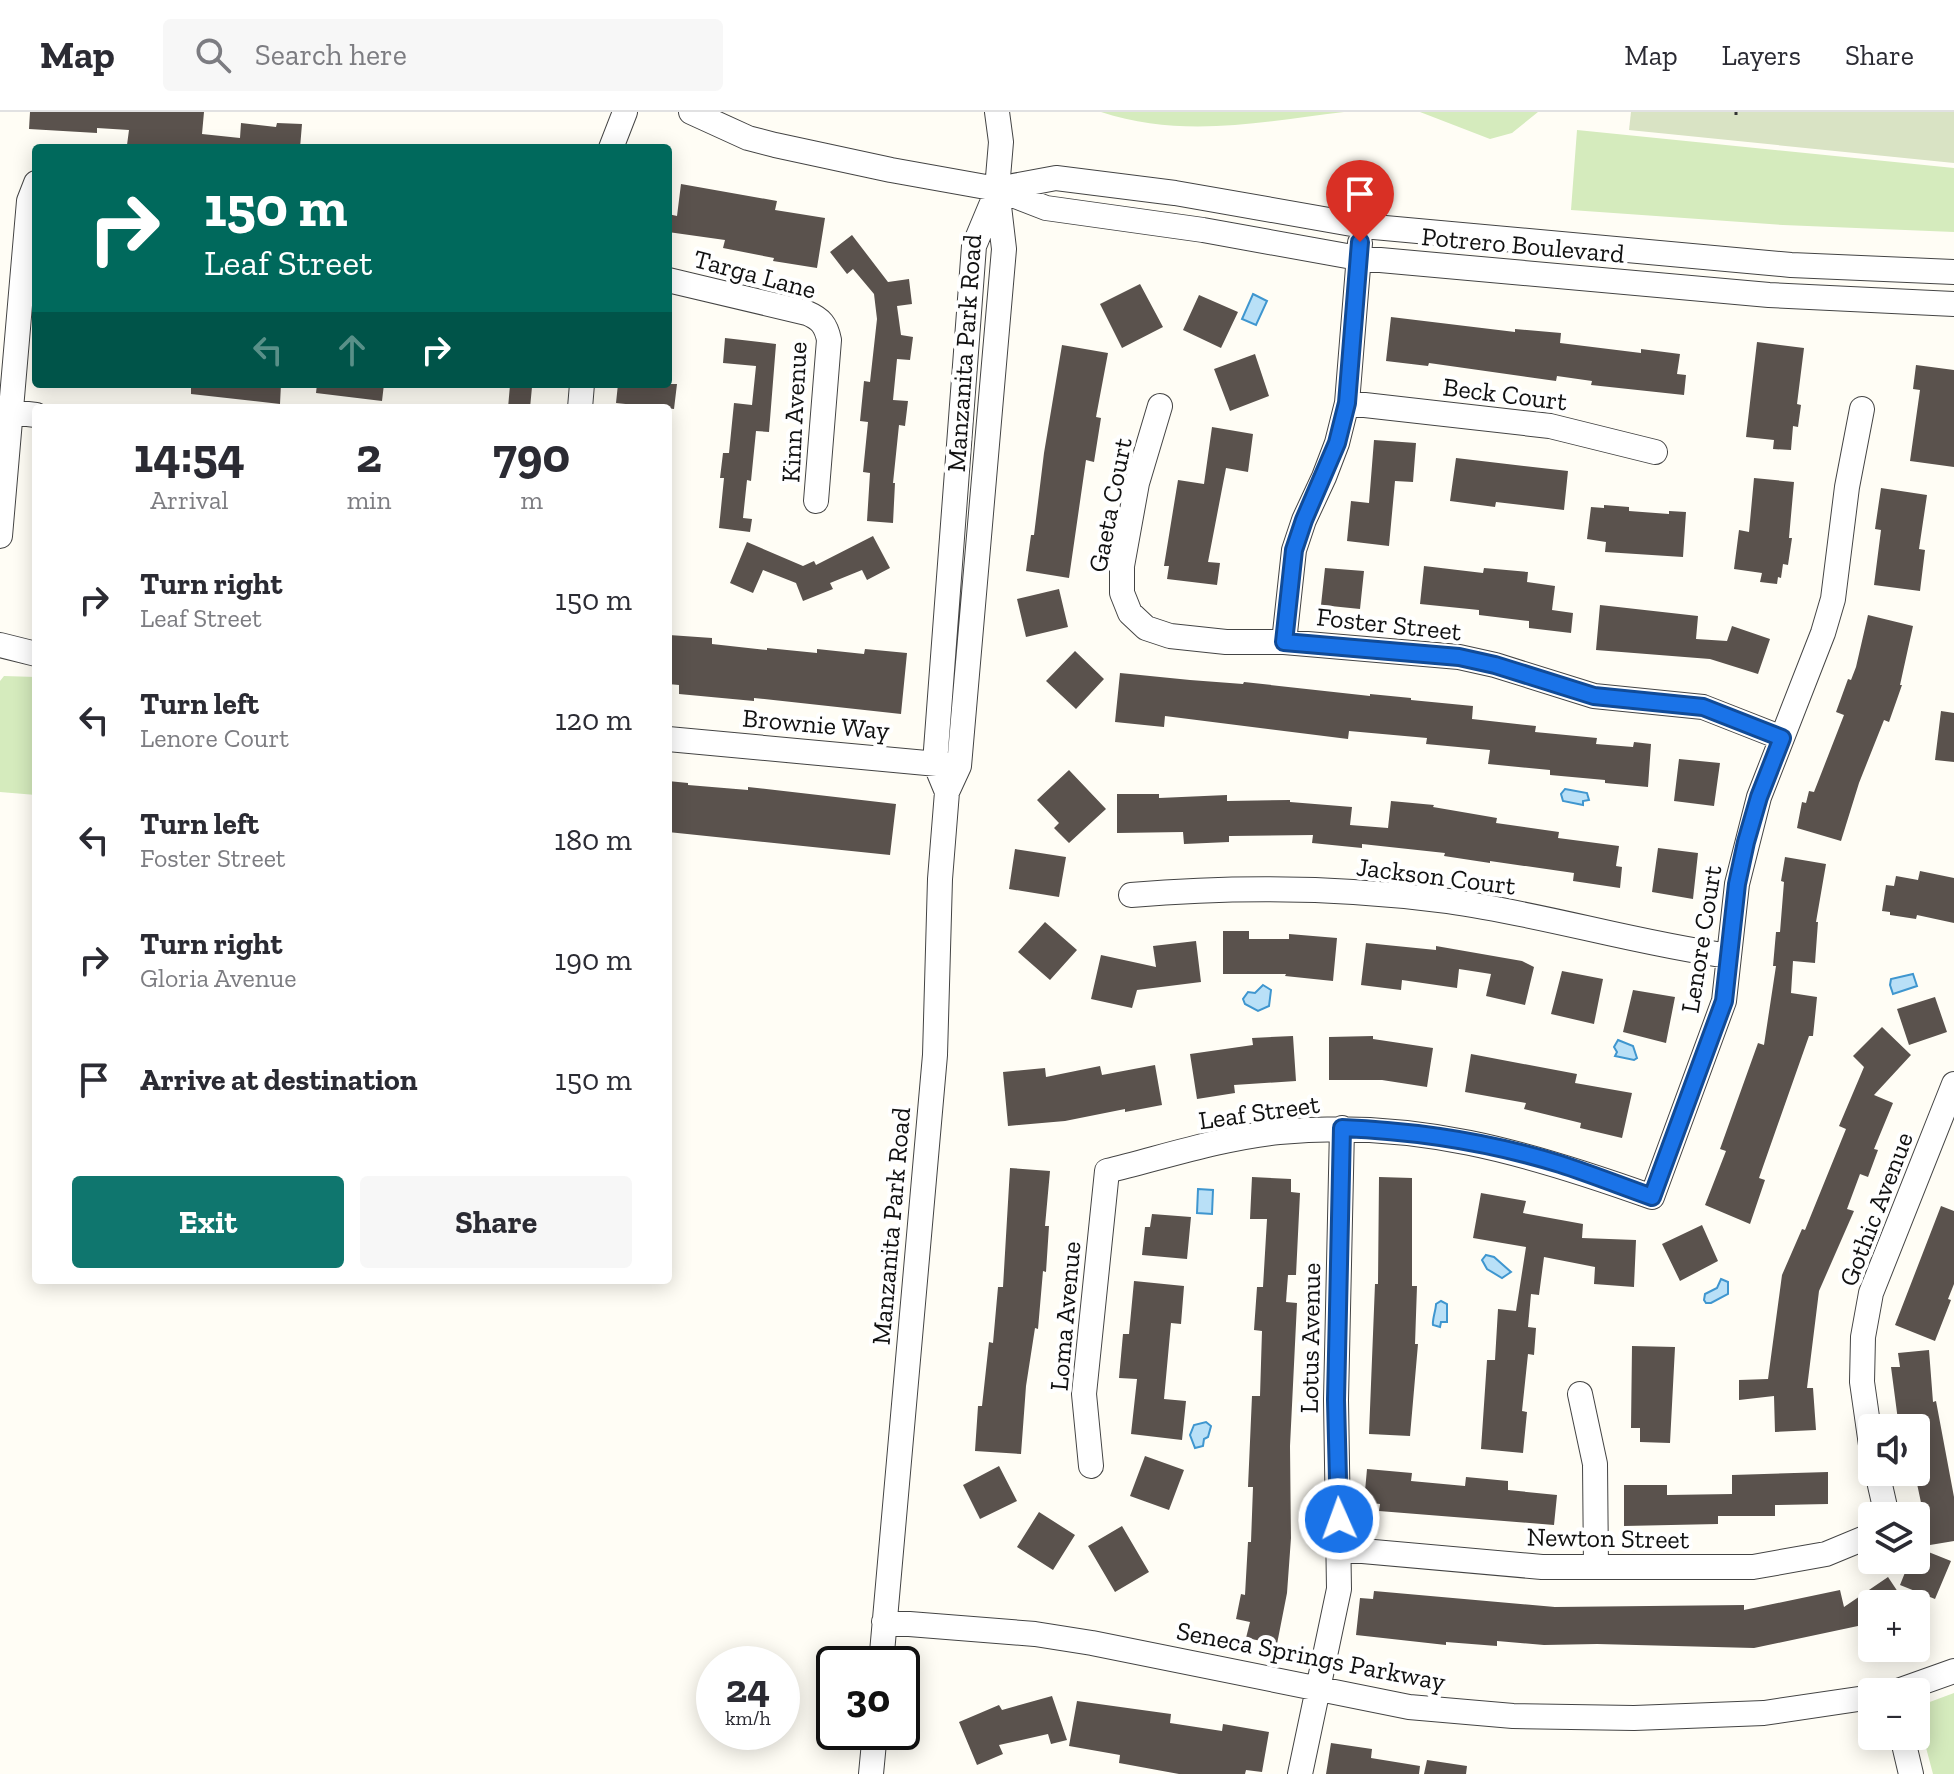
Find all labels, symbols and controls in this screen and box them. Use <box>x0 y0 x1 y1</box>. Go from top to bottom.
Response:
search box <box>163 19 723 91</box>
text: Map <box>40 32 115 78</box>
icon: search <box>191 33 235 77</box>
text: Search here <box>255 37 407 73</box>
text: Map <box>1624 39 1678 72</box>
text: Layers <box>1722 39 1801 72</box>
text: Share <box>1845 39 1914 72</box>
pin <box>1326 160 1394 242</box>
icon: arrive <box>1338 172 1382 216</box>
text: 150 m <box>204 173 348 240</box>
icon: right <box>72 176 176 280</box>
street label: Potrero Boulevard <box>1420 220 1626 270</box>
street label: Manzanita Park Road <box>940 233 988 473</box>
text: Leaf Street <box>204 241 372 284</box>
street label: Targa Lane <box>690 242 820 306</box>
icon: left <box>246 328 290 372</box>
icon: ahead <box>330 328 374 372</box>
icon: right <box>414 328 458 372</box>
street label: Kinn Avenue <box>774 341 814 483</box>
street label: Beck Court <box>1441 371 1569 418</box>
text: 14:54 <box>134 427 245 484</box>
text: 2 <box>356 427 382 484</box>
text: 790 <box>493 427 570 484</box>
street label: Gaeta Court <box>1081 435 1139 575</box>
text: Arrival <box>150 484 229 516</box>
text: min <box>347 484 391 516</box>
text: m <box>520 484 543 516</box>
text: Turn right <box>140 566 282 602</box>
icon: right <box>72 578 116 622</box>
text: 150 m <box>555 582 632 618</box>
street label: Foster Street <box>1315 600 1463 648</box>
text: Leaf Street <box>140 602 262 634</box>
text: Turn left <box>140 686 259 722</box>
icon: left <box>72 698 116 742</box>
text: 120 m <box>555 702 632 738</box>
street label: Brownie Way <box>741 702 892 746</box>
text: Lenore Court <box>140 722 289 754</box>
text: Turn left <box>140 806 259 842</box>
icon: left <box>72 818 116 862</box>
text: 180 m <box>554 822 632 858</box>
text: Foster Street <box>140 842 286 874</box>
street label: Jackson Court <box>1355 850 1518 902</box>
street label: Lenore Court <box>1674 863 1729 1015</box>
text: Turn right <box>140 926 282 962</box>
icon: right <box>72 938 116 982</box>
text: 190 m <box>555 942 632 978</box>
text: Gloria Avenue <box>140 962 296 994</box>
icon: arrive <box>72 1058 116 1102</box>
text: Arrive at destination <box>140 1062 417 1098</box>
text: 150 m <box>555 1062 632 1098</box>
street label: Leaf Street <box>1197 1088 1322 1136</box>
street label: Manzanita Park Road <box>865 1106 917 1346</box>
street label: Gothic Avenue <box>1832 1128 1920 1290</box>
button: Exit <box>72 1176 344 1268</box>
button: Share <box>360 1176 632 1268</box>
street label: Loma Avenue <box>1043 1240 1087 1392</box>
street label: Lotus Avenue <box>1293 1262 1327 1414</box>
map controls <box>1858 1414 1930 1750</box>
button: sound <box>1858 1414 1930 1486</box>
position arrow <box>1297 1477 1381 1561</box>
button: layers <box>1858 1502 1930 1574</box>
street label: Newton Street <box>1526 1521 1690 1555</box>
button: + <box>1858 1590 1930 1662</box>
street label: Seneca Springs Parkway <box>1174 1614 1449 1698</box>
speed limit sign: 30 <box>816 1646 920 1750</box>
text: 24 <box>726 1664 770 1712</box>
button: − <box>1858 1678 1930 1750</box>
text: km/h <box>725 1706 771 1730</box>

